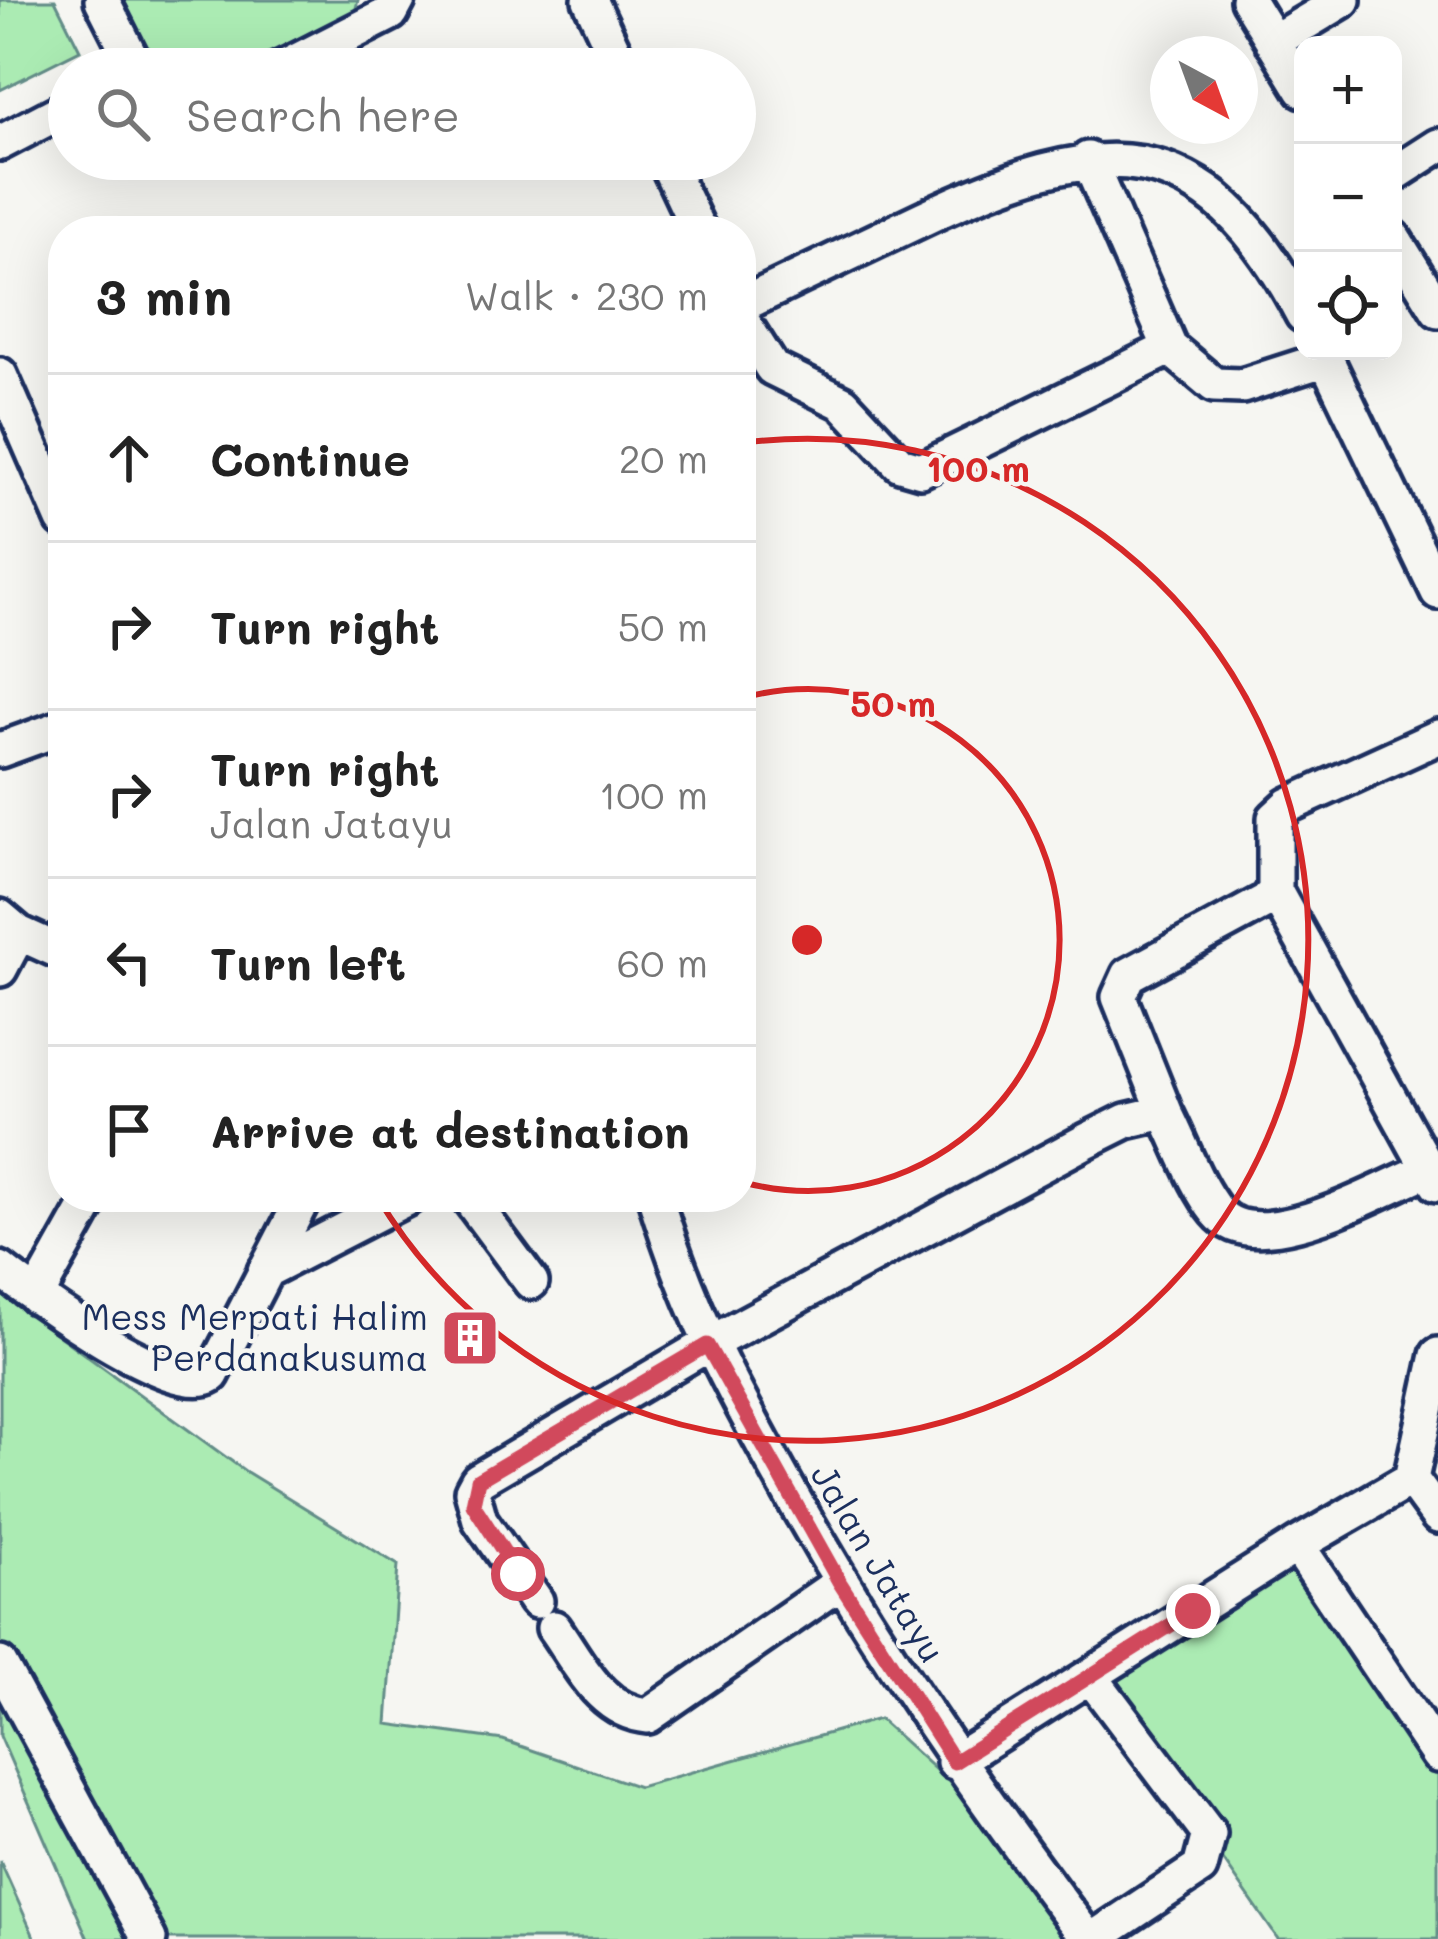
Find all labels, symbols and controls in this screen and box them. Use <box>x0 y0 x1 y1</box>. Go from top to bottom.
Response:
north arrow <box>1150 36 1258 144</box>
map controls <box>1294 36 1402 360</box>
button: + <box>1294 36 1402 144</box>
search box <box>48 48 756 180</box>
icon: search <box>90 81 156 147</box>
text: Search here <box>186 85 460 143</box>
button: − <box>1294 144 1402 252</box>
button: locate <box>1294 252 1402 360</box>
text: 3 min <box>96 261 232 328</box>
text: Walk · 230 m <box>465 269 708 320</box>
icon: ahead <box>96 425 162 491</box>
text: Continue <box>210 429 410 487</box>
text: 20 m <box>619 432 708 483</box>
text: 100 m <box>926 444 1030 491</box>
icon: right <box>96 593 162 659</box>
text: Turn right <box>210 597 439 655</box>
text: 50 m <box>618 600 708 651</box>
text: 50 m <box>850 679 936 726</box>
text: Turn right <box>210 739 439 797</box>
icon: right <box>96 761 162 827</box>
text: 100 m <box>599 768 708 819</box>
text: Jalan Jatayu <box>210 797 453 848</box>
centre of rings <box>786 919 828 961</box>
icon: left <box>96 929 162 995</box>
text: Turn left <box>210 933 406 991</box>
text: 60 m <box>617 936 708 987</box>
icon: arrive <box>96 1097 162 1163</box>
text: Arrive at destination <box>210 1101 690 1159</box>
place label: Mess Merpati Halim Perdanakusuma <box>82 1292 428 1380</box>
building icon: Mess Merpati Halim Perdanakusuma <box>439 1307 501 1369</box>
street label: Jalan Jatayu <box>801 1454 957 1671</box>
route start <box>491 1547 545 1601</box>
route end <box>1166 1584 1220 1638</box>

